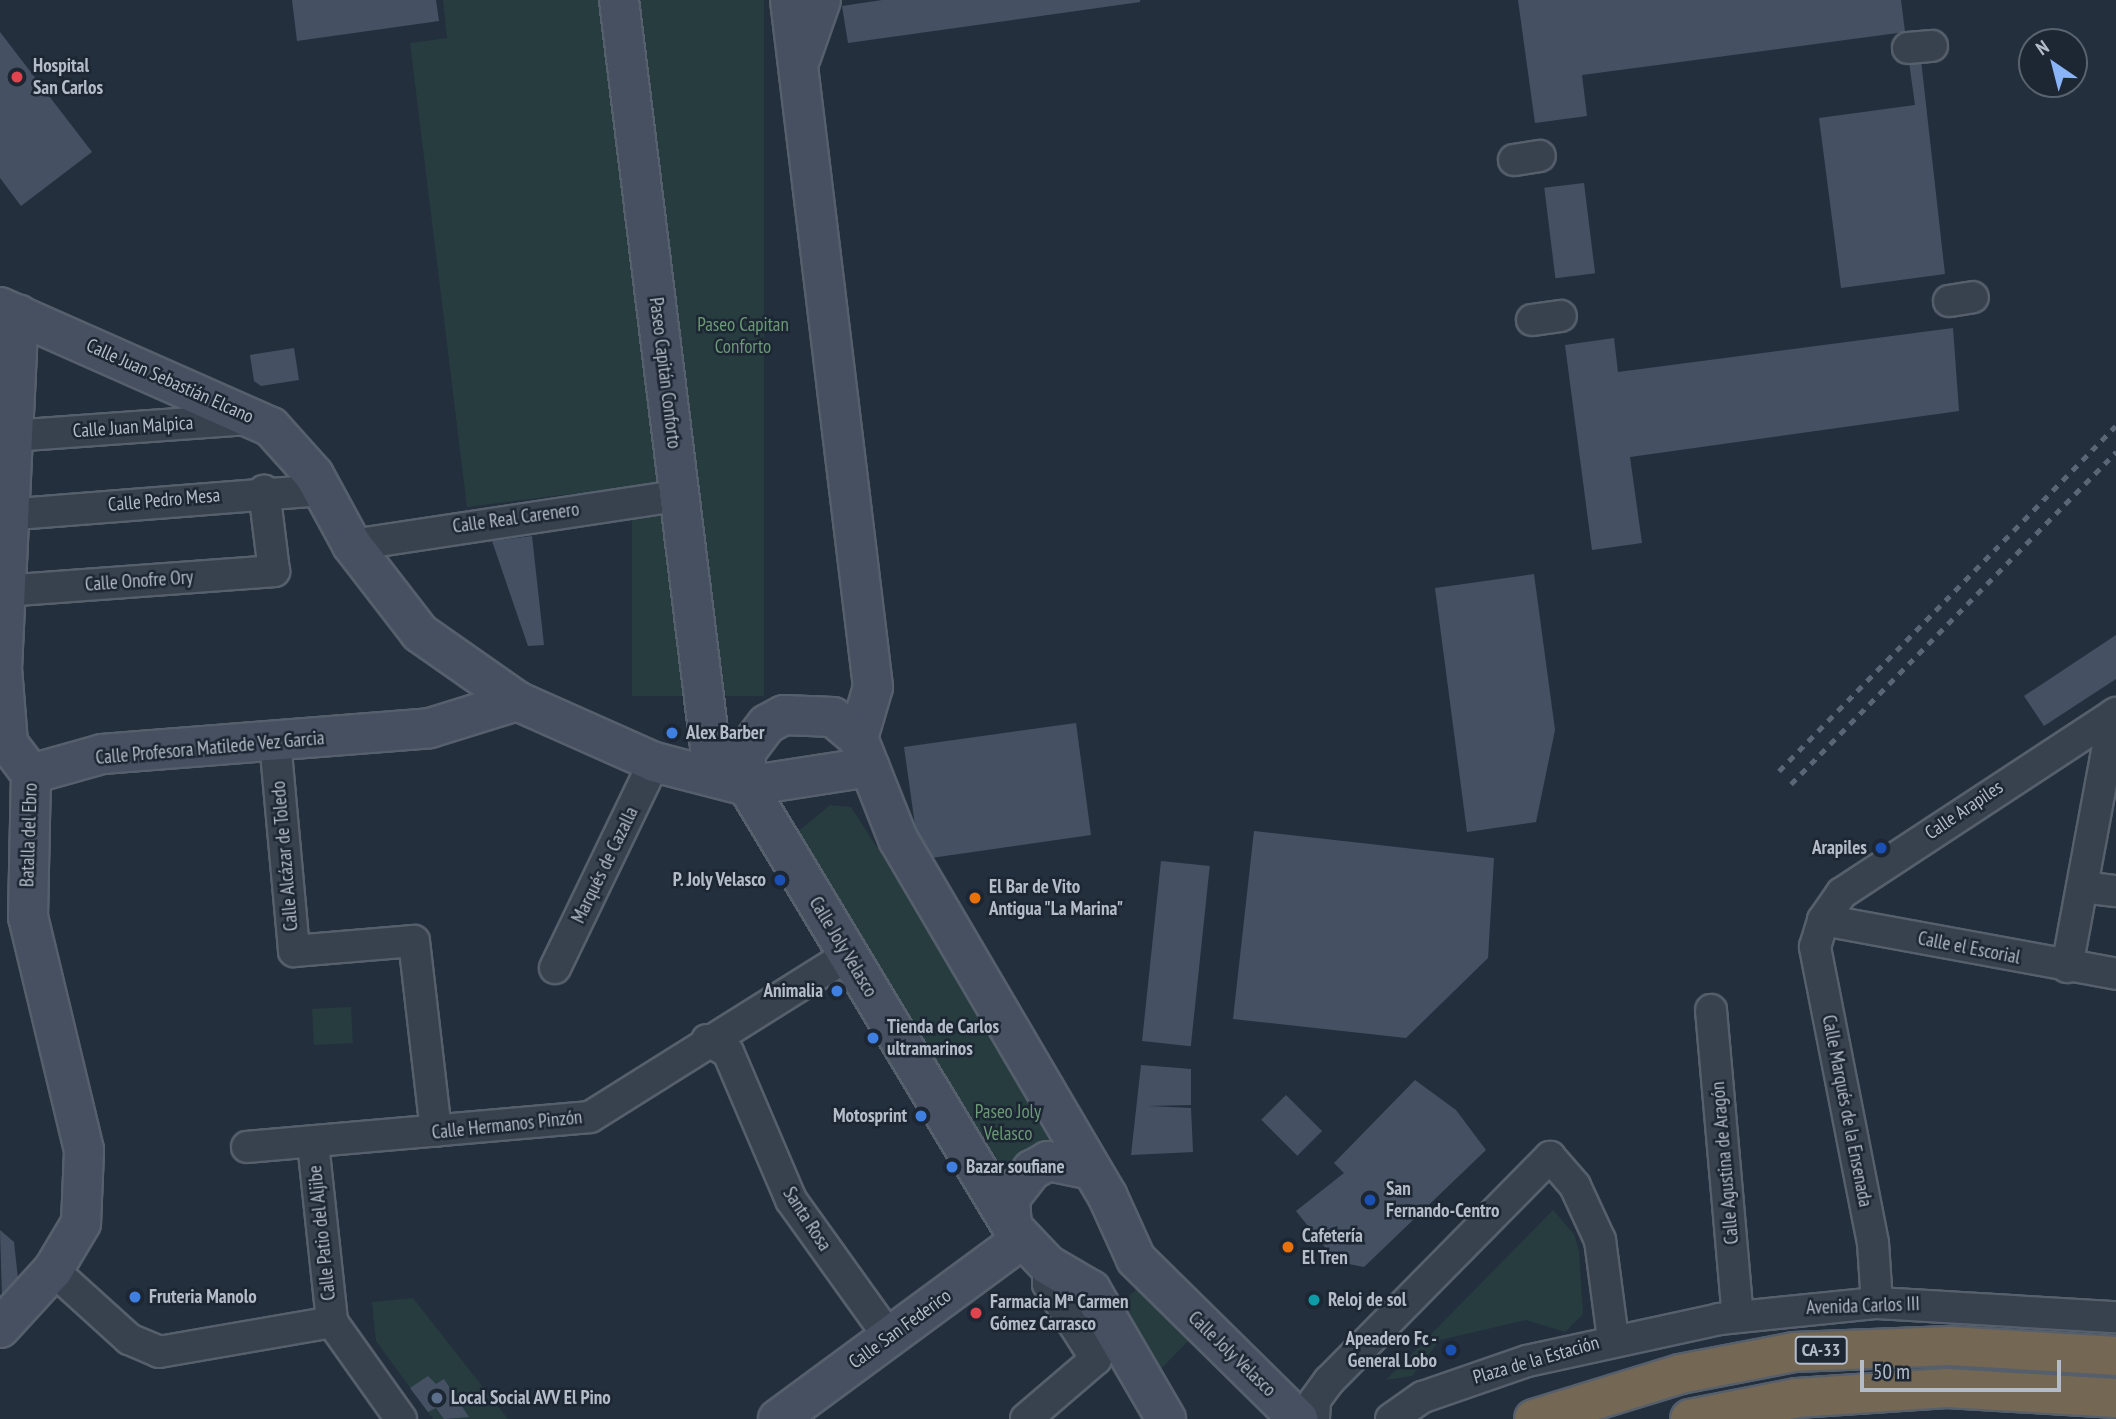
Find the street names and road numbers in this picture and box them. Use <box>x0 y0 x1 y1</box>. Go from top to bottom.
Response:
street label: Paseo Capitán Conforto <box>644 296 686 450</box>
street label: Calle Juan Sebastián Elcano <box>83 334 257 428</box>
street label: Calle Juan Malpica <box>72 411 194 443</box>
street label: Calle Pedro Mesa <box>107 484 221 516</box>
street label: Calle Real Carenero <box>451 498 581 538</box>
street label: Calle Onofre Ory <box>84 566 194 596</box>
street label: Calle Profesora Matilede Vez Garcia <box>94 727 326 769</box>
street label: Calle Arapiles <box>1920 775 2008 845</box>
street label: Calle Alcázar de Toledo <box>267 779 303 933</box>
street label: Batalla del Ebro <box>16 783 42 887</box>
street label: Marqués de Cazalla <box>567 803 643 927</box>
street label: Calle Joly Velasco <box>804 892 882 1002</box>
street label: Calle el Escorial <box>1916 927 2022 969</box>
street label: Calle Marqués de la Ensenada <box>1817 1013 1877 1209</box>
street label: Calle Agustina de Aragón <box>1706 1080 1744 1246</box>
street label: Calle Hermanos Pinzón <box>431 1106 583 1144</box>
street label: Calle Patio del Aljibe <box>304 1164 340 1302</box>
street label: Santa Rosa <box>778 1183 836 1255</box>
street label: Calle San Federico <box>845 1284 955 1374</box>
street label: Avenida Carlos III <box>1806 1293 1920 1319</box>
street label: Calle Joly Velasco <box>1183 1306 1281 1402</box>
street label: Plaza de la Estación <box>1470 1331 1602 1389</box>
road number: CA-33 <box>1793 1336 1849 1364</box>

